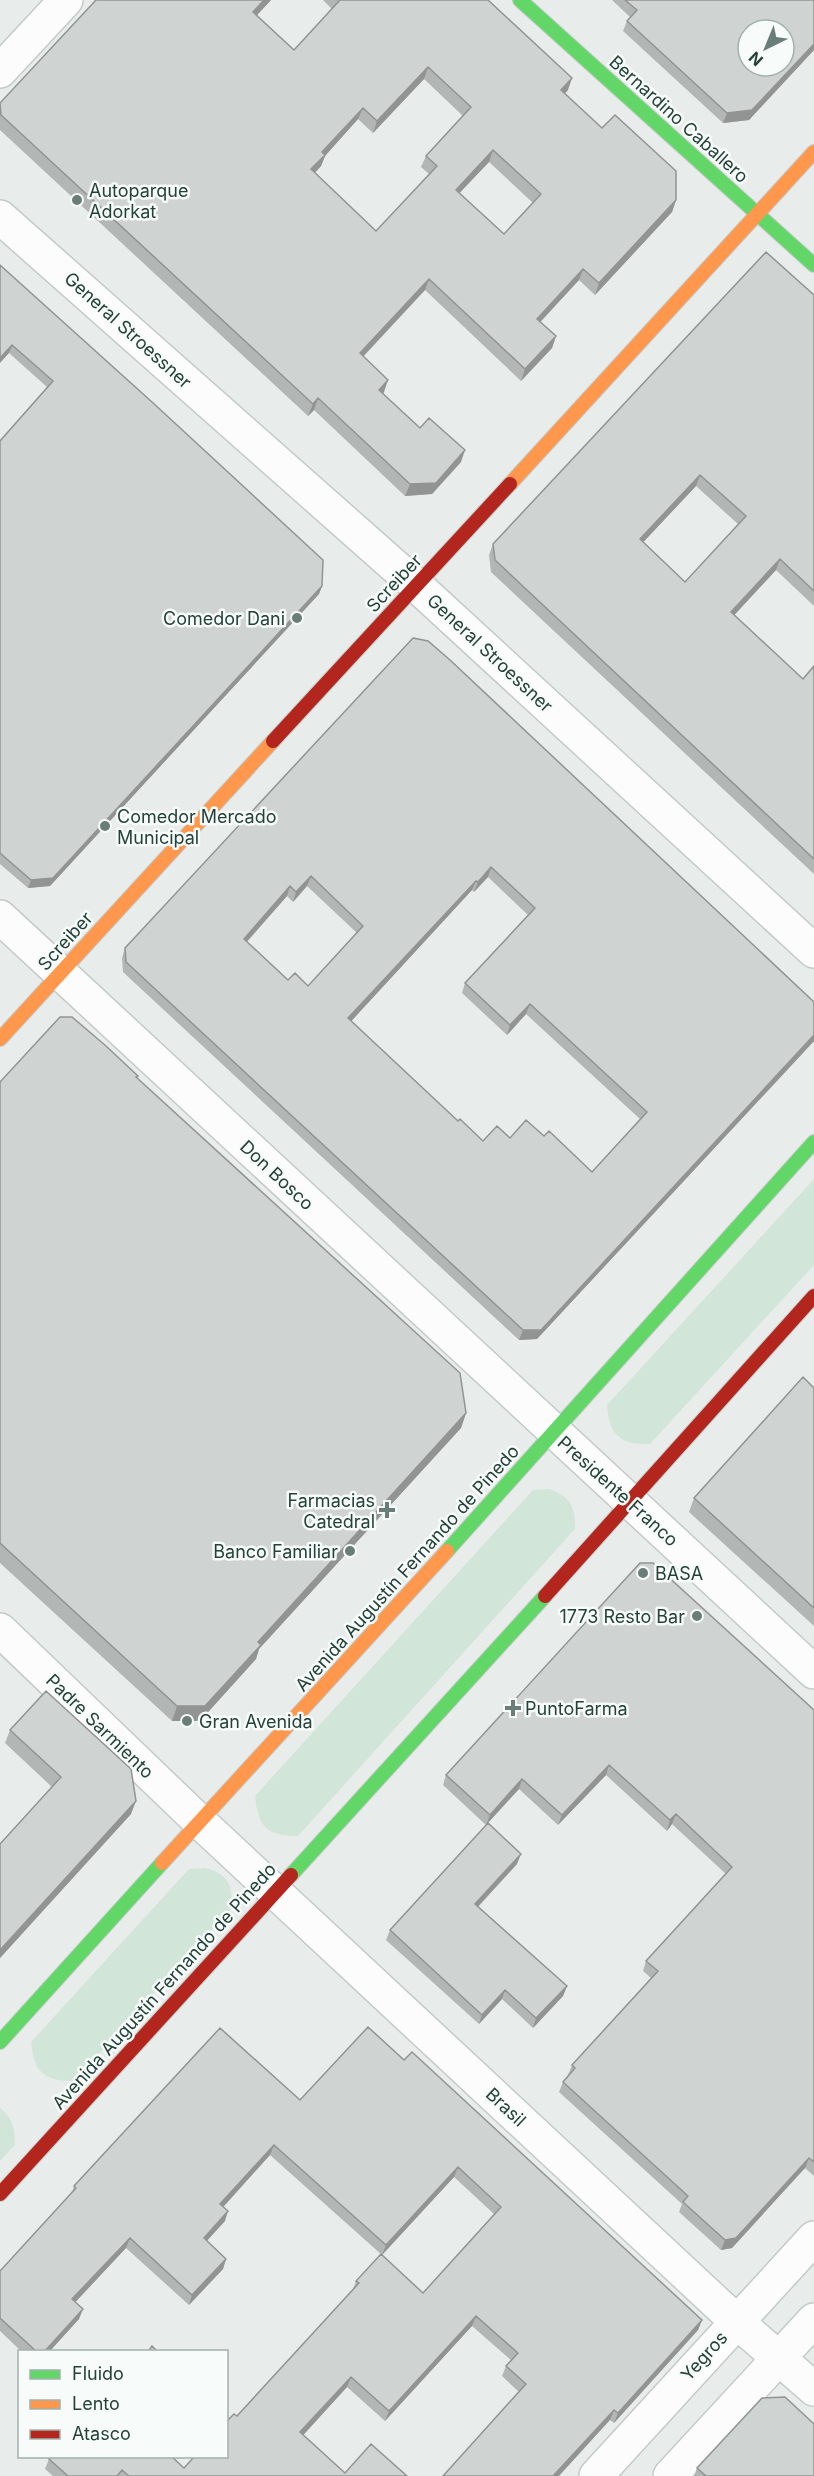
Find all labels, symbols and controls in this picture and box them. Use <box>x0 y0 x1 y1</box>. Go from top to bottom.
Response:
north arrow <box>736 18 796 78</box>
text: N <box>744 47 767 70</box>
street label: Bernardino Caballero <box>605 51 753 187</box>
place label: Autoparque Adorkat <box>89 180 189 222</box>
marker: Autoparque Adorkat <box>70 193 84 207</box>
street label: General Stroessner <box>60 268 196 393</box>
street label: Screiber <box>362 550 426 616</box>
street label: General Stroessner <box>423 590 557 717</box>
place label: Comedor Dani <box>163 608 285 629</box>
marker: Comedor Dani <box>290 611 304 625</box>
place label: Comedor Mercado Municipal <box>117 806 276 848</box>
marker: Comedor Mercado Municipal <box>98 819 112 833</box>
street label: Screiber <box>33 907 97 975</box>
street label: Don Bosco <box>236 1136 318 1214</box>
street label: Presidente Franco <box>554 1432 682 1550</box>
street label: Avenida Augustín Fernando de Pinedo <box>291 1441 523 1695</box>
place label: Farmacias Catedral <box>288 1490 375 1532</box>
marker: Farmacias Catedral <box>380 1503 394 1517</box>
place label: Banco Familiar <box>213 1541 338 1562</box>
marker: Banco Familiar <box>343 1544 357 1558</box>
place label: BASA <box>655 1563 703 1584</box>
marker: BASA <box>636 1566 650 1580</box>
place label: 1773 Resto Bar <box>560 1606 685 1627</box>
marker: 1773 Resto Bar <box>690 1609 704 1623</box>
street label: Padre Sarmiento <box>42 1669 158 1783</box>
place label: PuntoFarma <box>525 1698 628 1719</box>
marker: PuntoFarma <box>506 1701 520 1715</box>
place label: Gran Avenida <box>199 1711 313 1732</box>
marker: Gran Avenida <box>180 1714 194 1728</box>
street label: Avenida Augustín Fernando de Pinedo <box>48 1859 280 2113</box>
street label: Brasil <box>482 2083 530 2131</box>
street label: Yegros <box>676 2327 732 2385</box>
legend <box>18 2350 228 2458</box>
text: Fluido <box>72 2363 124 2384</box>
text: Lento <box>72 2393 120 2414</box>
text: Atasco <box>72 2423 131 2444</box>

